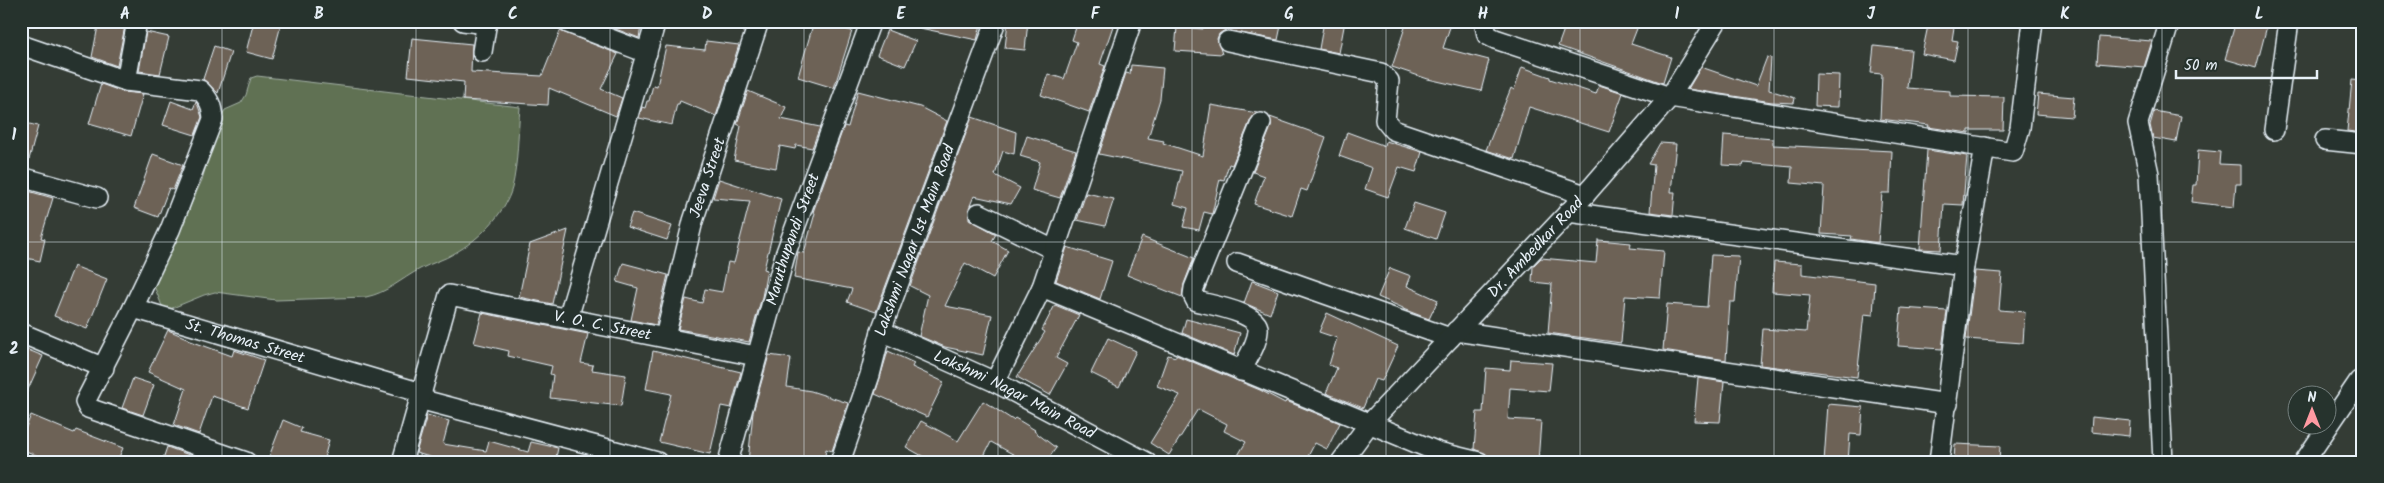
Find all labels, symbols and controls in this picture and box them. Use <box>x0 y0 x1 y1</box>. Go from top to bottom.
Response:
text: A <box>120 2 130 27</box>
text: B <box>314 2 324 27</box>
text: C <box>508 2 518 27</box>
text: D <box>702 2 713 27</box>
text: E <box>897 2 907 27</box>
text: F <box>1091 2 1101 27</box>
text: G <box>1284 2 1294 27</box>
text: H <box>1478 2 1488 27</box>
text: I <box>1675 2 1680 27</box>
text: J <box>1867 2 1876 27</box>
text: K <box>2060 2 2070 27</box>
text: L <box>2255 2 2263 27</box>
scale bar <box>2176 48 2318 80</box>
text: 50 m <box>2184 54 2218 78</box>
text: 1 <box>12 123 17 148</box>
street label: Jeeva Street <box>682 133 732 221</box>
street label: Lakshmi Nagar 1st Main Road <box>868 140 962 339</box>
street label: Maruthupandi Street <box>759 169 827 308</box>
street label: Dr. Ambedkar Road <box>1482 190 1590 304</box>
street label: V. O. C. Street <box>551 304 654 348</box>
street label: St. Thomas Street <box>182 312 309 371</box>
text: 2 <box>9 337 19 362</box>
street label: Lakshmi Nagar Main Road <box>930 344 1101 446</box>
north arrow <box>2286 386 2336 436</box>
text: N <box>2308 387 2317 409</box>

